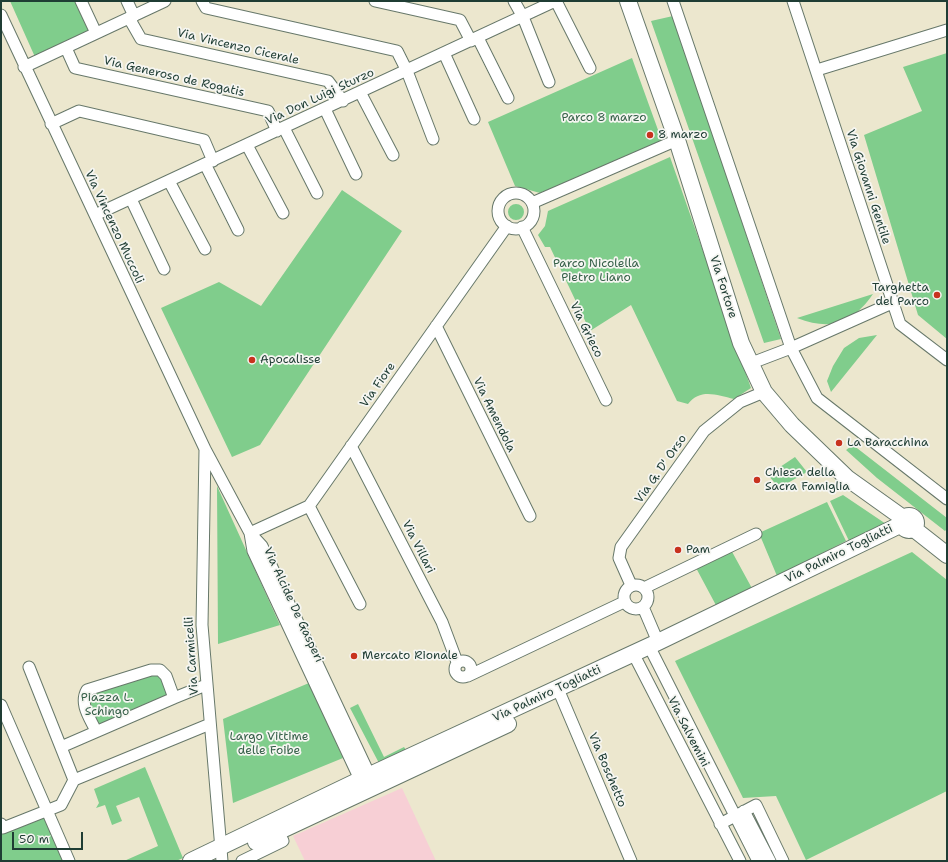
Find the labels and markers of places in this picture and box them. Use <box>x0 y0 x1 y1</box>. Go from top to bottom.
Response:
place label: 8 marzo <box>658 128 707 142</box>
marker: 8 marzo <box>645 130 655 140</box>
place label: Targhetta del Parco <box>872 281 929 309</box>
marker: Targhetta del Parco <box>932 290 942 300</box>
place label: Apocalisse <box>260 353 321 367</box>
marker: Apocalisse <box>247 355 257 365</box>
place label: La Baracchina <box>847 436 928 450</box>
marker: La Baracchina <box>834 438 844 448</box>
place label: Chiesa della Sacra Famiglia <box>765 466 850 494</box>
marker: Chiesa della Sacra Famiglia <box>752 475 762 485</box>
place label: Pam <box>686 543 710 557</box>
marker: Pam <box>673 545 683 555</box>
place label: Mercato Rionale <box>362 649 458 663</box>
marker: Mercato Rionale <box>349 651 359 661</box>

